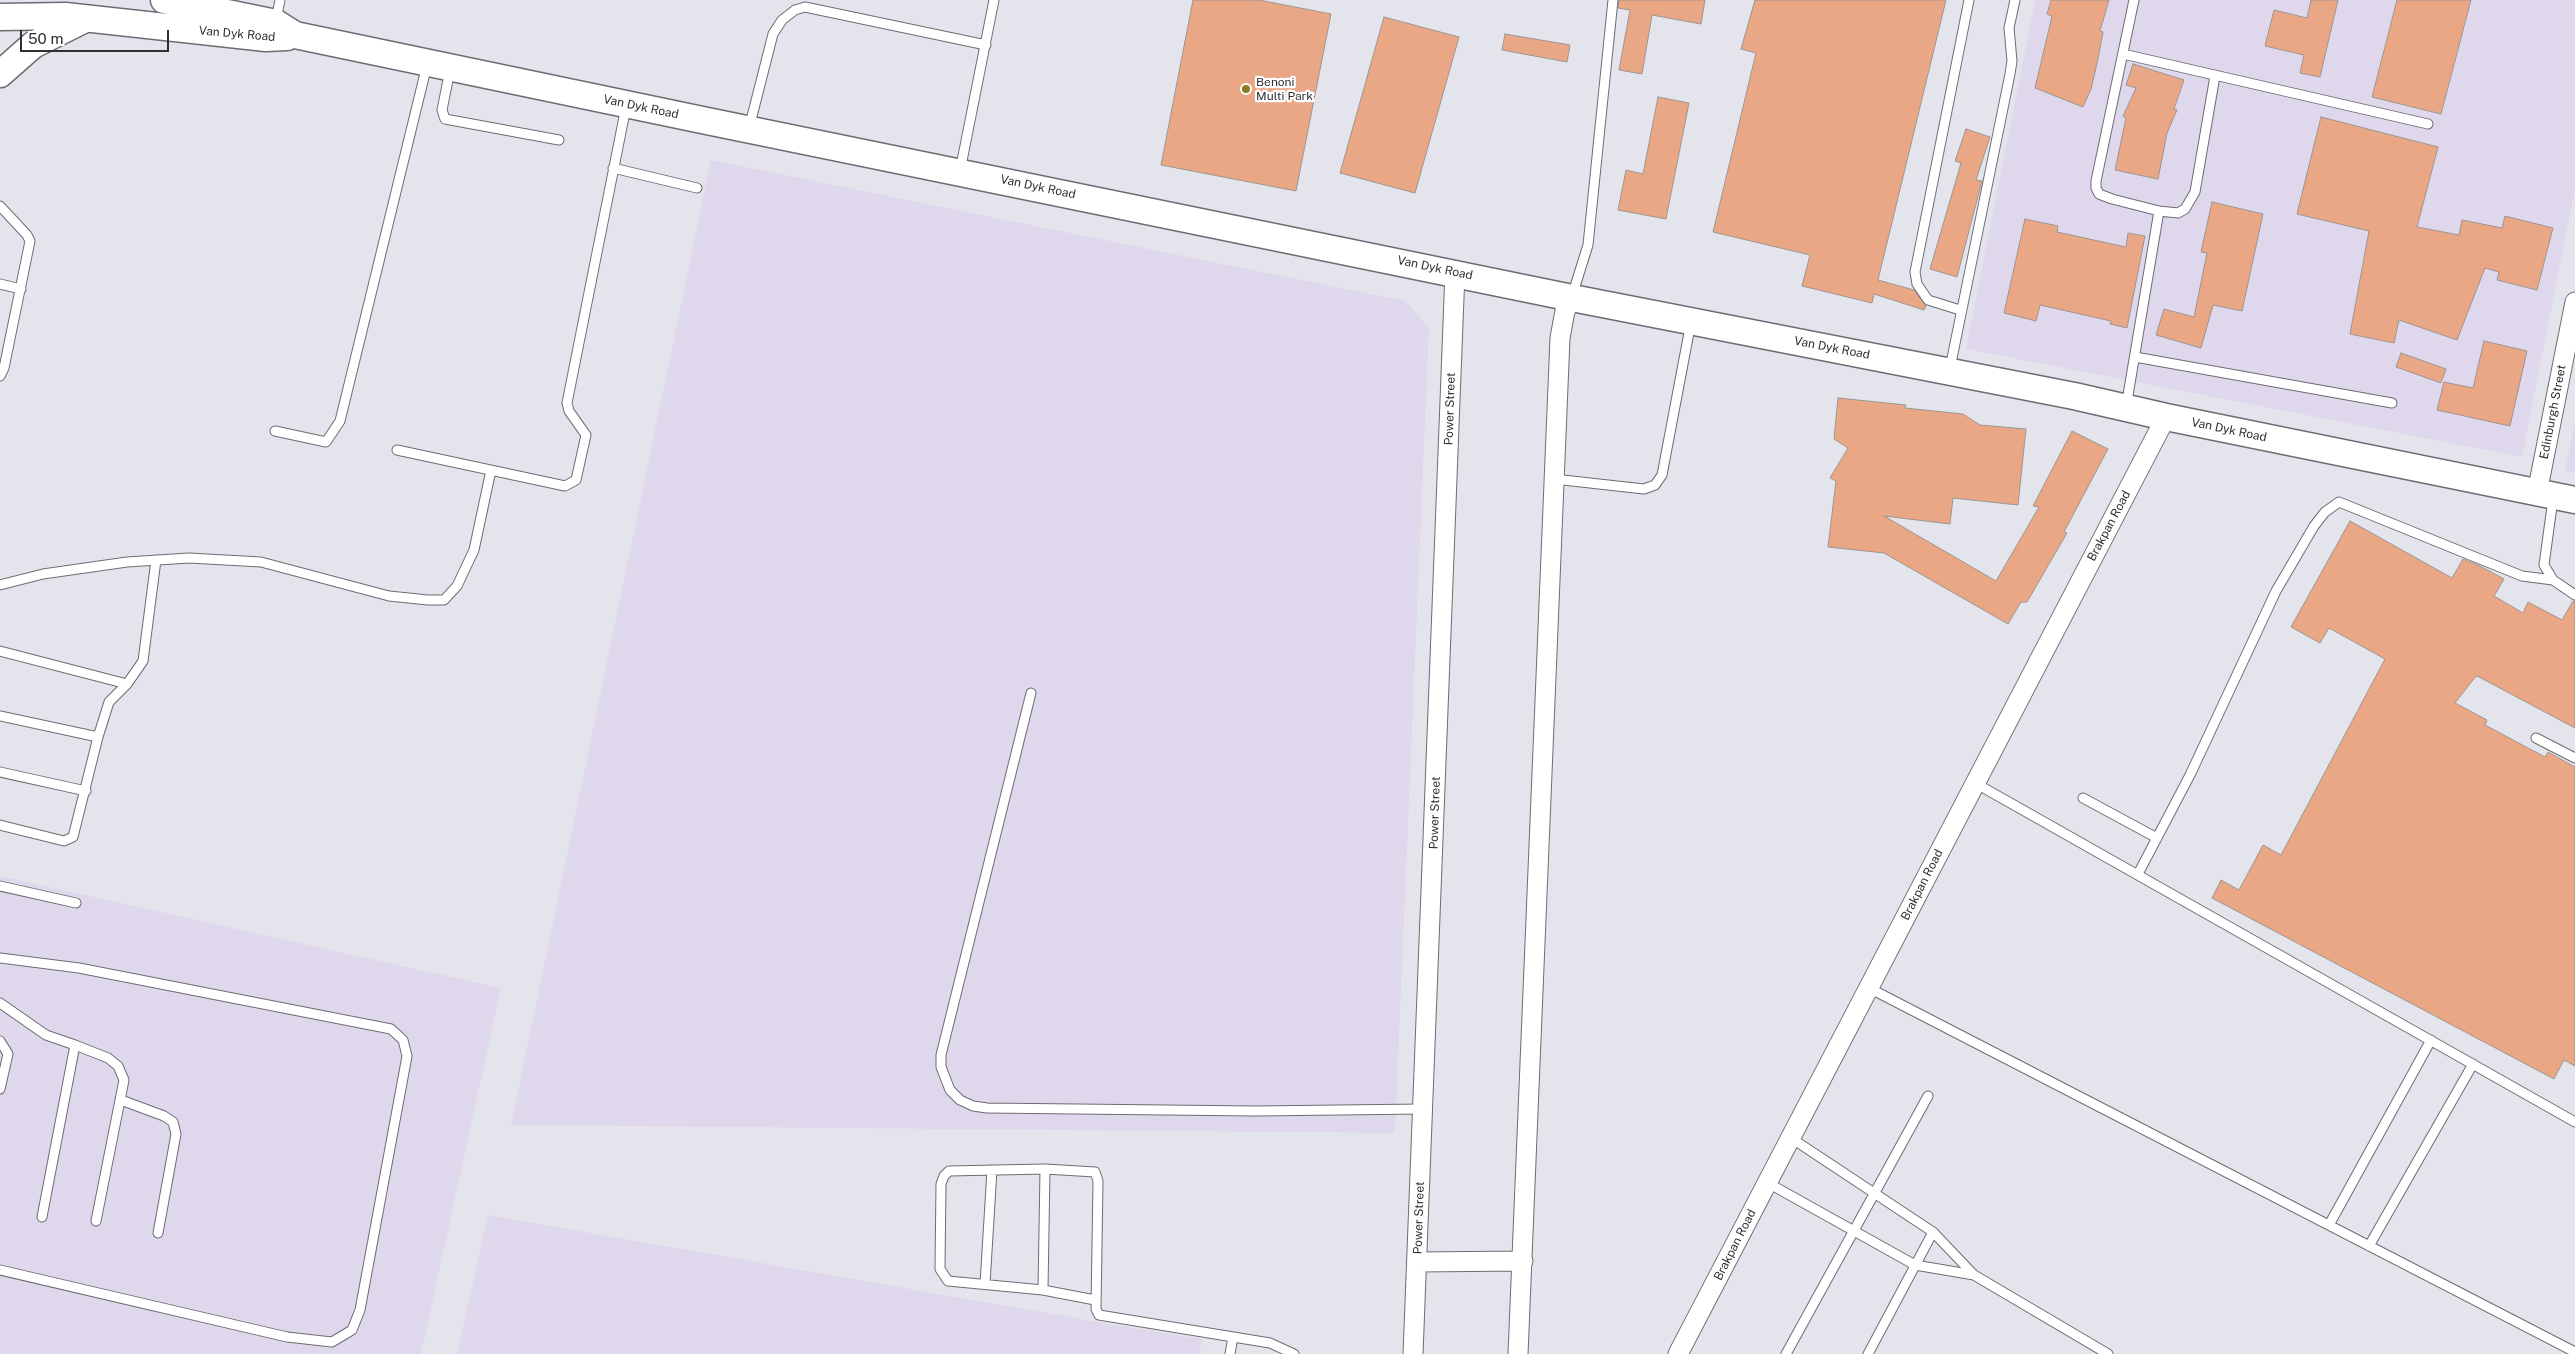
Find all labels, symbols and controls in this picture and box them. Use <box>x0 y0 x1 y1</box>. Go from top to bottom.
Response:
scale bar <box>22 20 171 52</box>
street label: Van Dyk Road <box>198 23 276 45</box>
text: 50 m <box>28 30 63 47</box>
place label: Benoni Multi Park <box>1256 75 1313 103</box>
marker: Benoni Multi Park <box>1240 83 1252 95</box>
street label: Van Dyk Road <box>602 92 680 122</box>
street label: Van Dyk Road <box>999 172 1077 202</box>
street label: Van Dyk Road <box>1396 253 1474 283</box>
street label: Van Dyk Road <box>1793 334 1871 362</box>
street label: Edinburgh Street <box>2537 364 2569 460</box>
street label: Power Street <box>1442 372 1458 446</box>
street label: Van Dyk Road <box>2190 415 2268 445</box>
street label: Brakpan Road <box>2084 488 2134 564</box>
street label: Power Street <box>1427 776 1443 850</box>
street label: Brakpan Road <box>1898 847 1946 923</box>
street label: Power Street <box>1411 1181 1427 1255</box>
street label: Brakpan Road <box>1711 1207 1759 1283</box>

